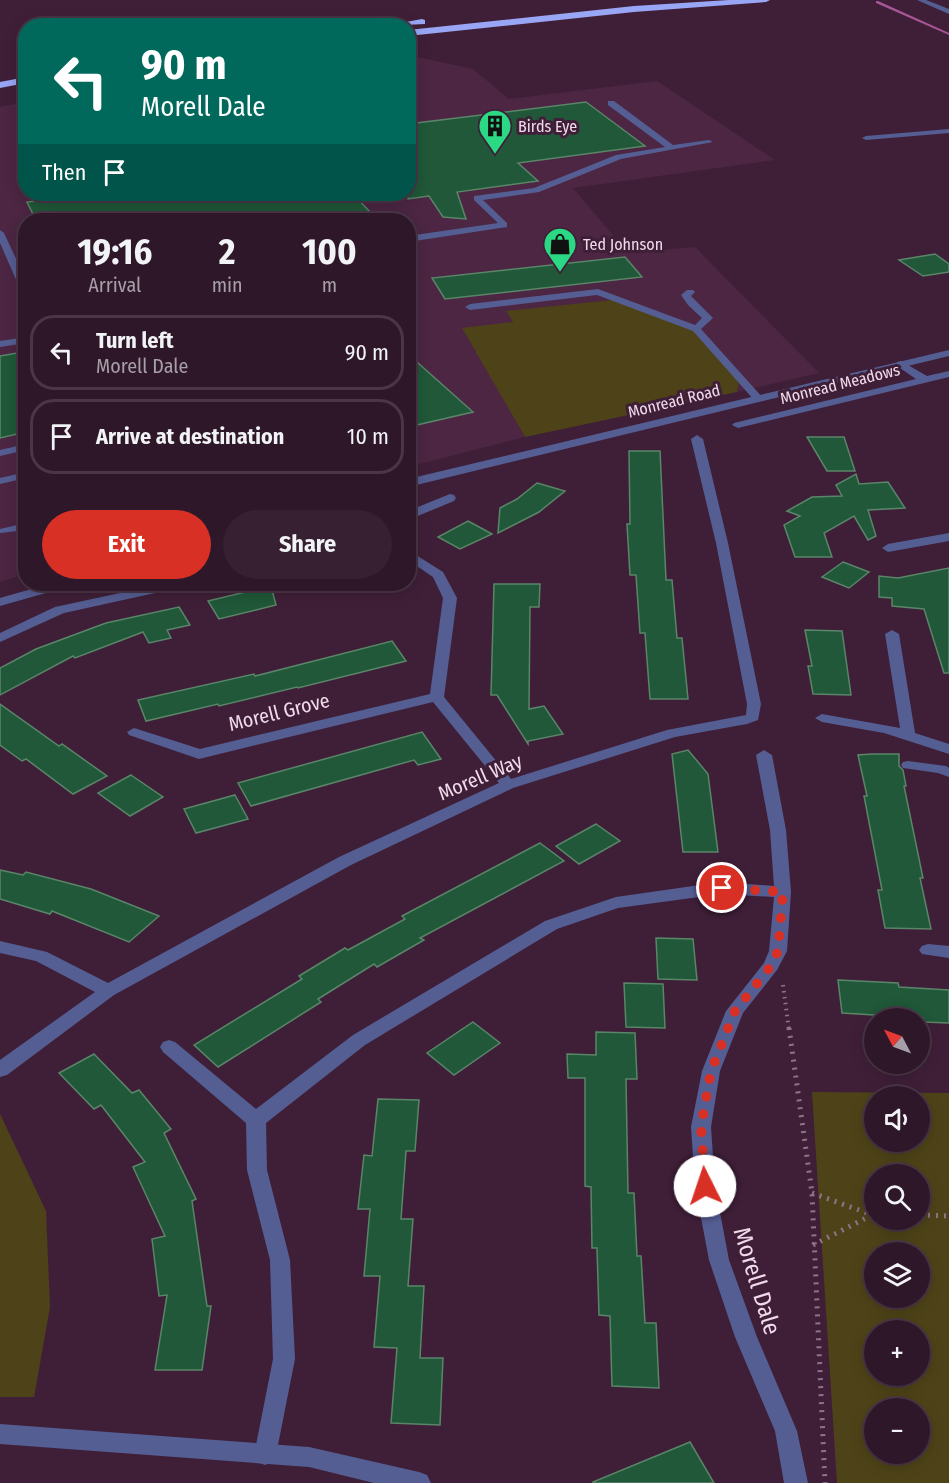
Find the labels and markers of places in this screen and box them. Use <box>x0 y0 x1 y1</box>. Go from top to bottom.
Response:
building icon: Birds Eye <box>477 108 513 155</box>
place label: Birds Eye <box>518 117 577 136</box>
shop icon: Ted Johnson <box>542 226 578 273</box>
place label: Ted Johnson <box>583 235 663 254</box>
pin <box>696 862 747 913</box>

